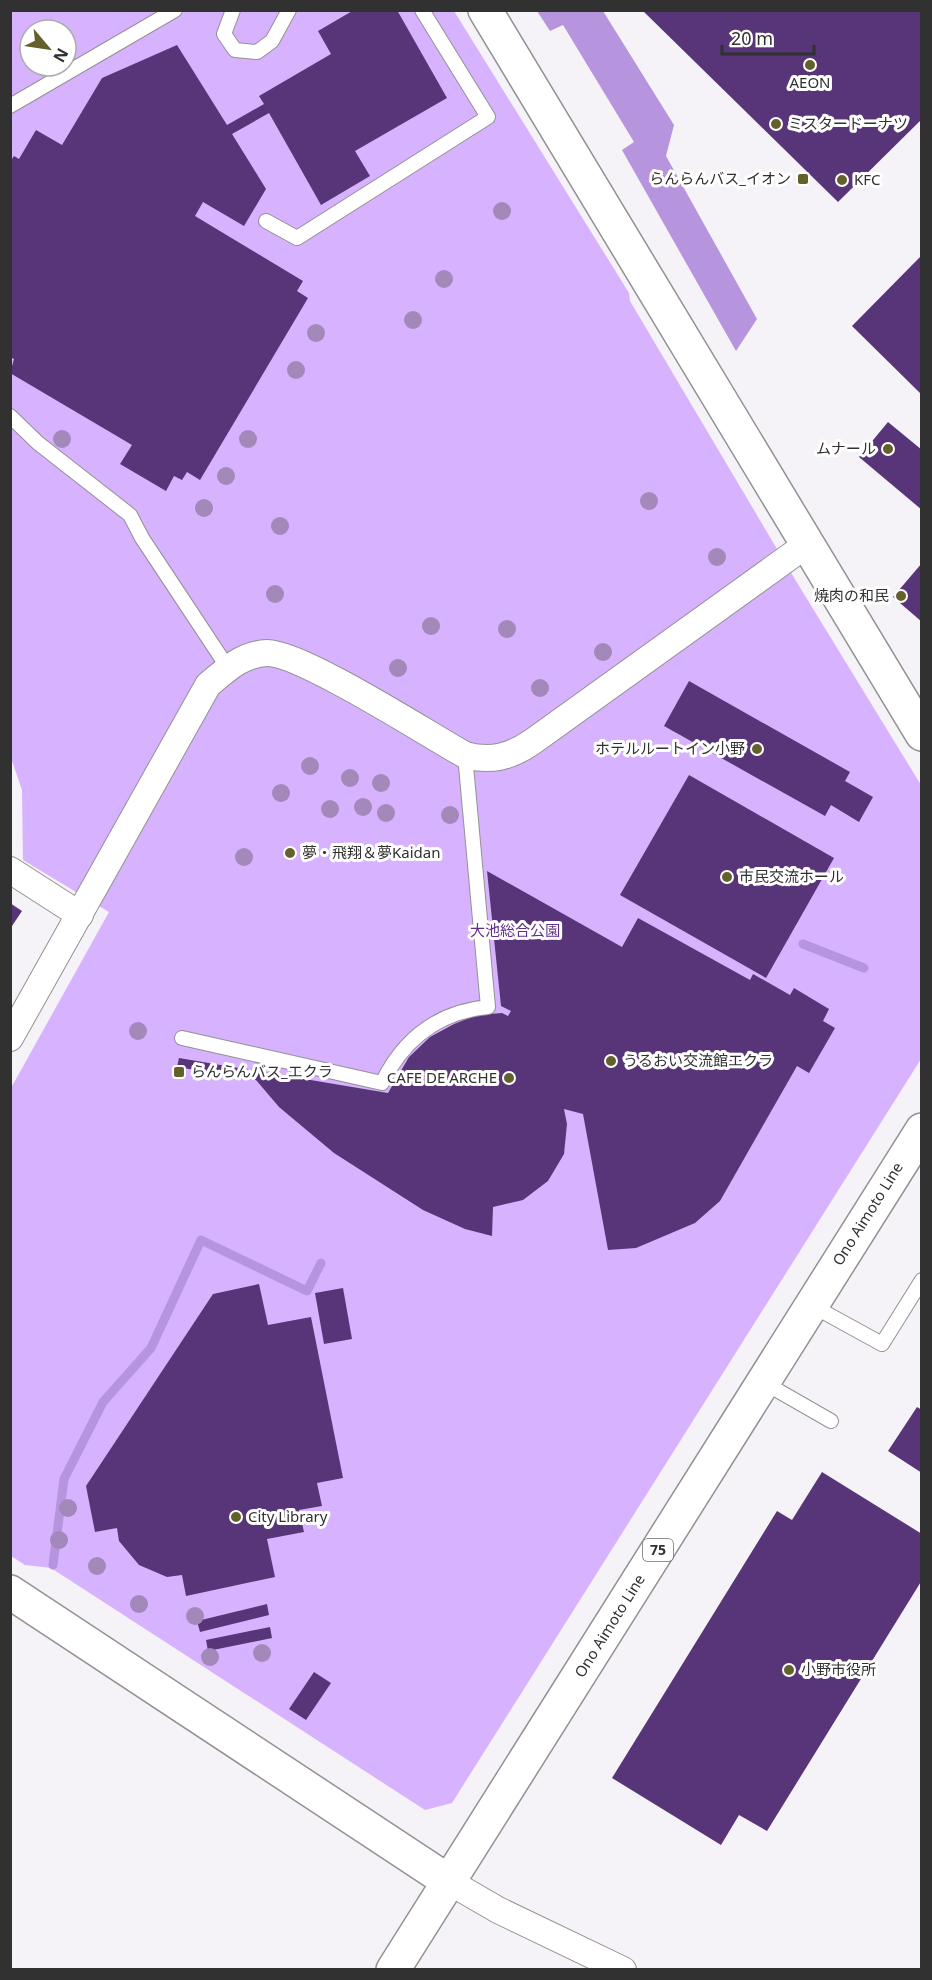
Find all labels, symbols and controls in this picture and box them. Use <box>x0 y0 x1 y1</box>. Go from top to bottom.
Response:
north arrow <box>18 18 78 78</box>
scale bar <box>722 18 814 56</box>
text: 20 m <box>731 26 773 50</box>
text: N <box>48 44 74 66</box>
marker: AEON <box>803 58 817 72</box>
place label: AEON <box>789 72 831 92</box>
place label: ミスタードーナツ <box>788 113 908 133</box>
marker: ミスタードーナツ <box>769 117 783 131</box>
place label: らんらんバス_イオン <box>649 168 791 188</box>
place label: KFC <box>854 169 881 189</box>
marker: らんらんバス_イオン <box>796 172 810 186</box>
marker: KFC <box>835 173 849 187</box>
place label: ムナール <box>816 438 876 458</box>
marker: ムナール <box>881 442 895 456</box>
place label: 焼肉の和民 <box>814 585 889 605</box>
marker: 焼肉の和民 <box>894 589 908 603</box>
place label: ホテルルートイン小野 <box>595 738 745 758</box>
marker: ホテルルートイン小野 <box>750 742 764 756</box>
place label: 夢・飛翔＆夢Kaidan <box>302 842 440 862</box>
marker: 夢・飛翔＆夢Kaidan <box>283 846 297 860</box>
place label: 市民交流ホール <box>739 866 844 886</box>
marker: 市民交流ホール <box>720 870 734 884</box>
park label: 大池総合公園 <box>470 920 560 940</box>
place label: うるおい交流館エクラ <box>623 1050 773 1070</box>
marker: うるおい交流館エクラ <box>604 1054 618 1068</box>
place label: らんらんバス_エクラ <box>191 1061 333 1081</box>
marker: らんらんバス_エクラ <box>172 1065 186 1079</box>
place label: CAFE DE ARCHE <box>387 1067 497 1087</box>
marker: CAFE DE ARCHE <box>502 1071 516 1085</box>
street label: Ono Aimoto Line <box>827 1158 907 1269</box>
place label: City Library <box>248 1506 328 1526</box>
marker: City Library <box>229 1510 243 1524</box>
road number: 75 <box>643 1539 673 1561</box>
street label: Ono Aimoto Line <box>569 1570 649 1681</box>
place label: 小野市役所 <box>801 1659 876 1679</box>
marker: 小野市役所 <box>782 1663 796 1677</box>

